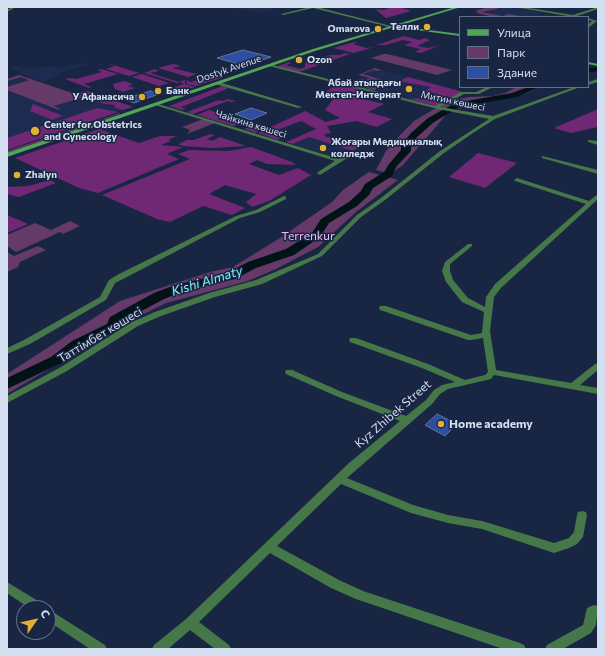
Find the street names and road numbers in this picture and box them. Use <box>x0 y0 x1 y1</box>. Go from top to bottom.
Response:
street label: Dostyk Avenue <box>195 52 263 86</box>
street label: Митин көшесі <box>420 88 486 114</box>
street label: Чайкина көшесі <box>214 107 288 141</box>
street label: Таттімбет көшесі <box>55 304 145 366</box>
street label: Kyz Zhibek Street <box>352 377 434 451</box>

